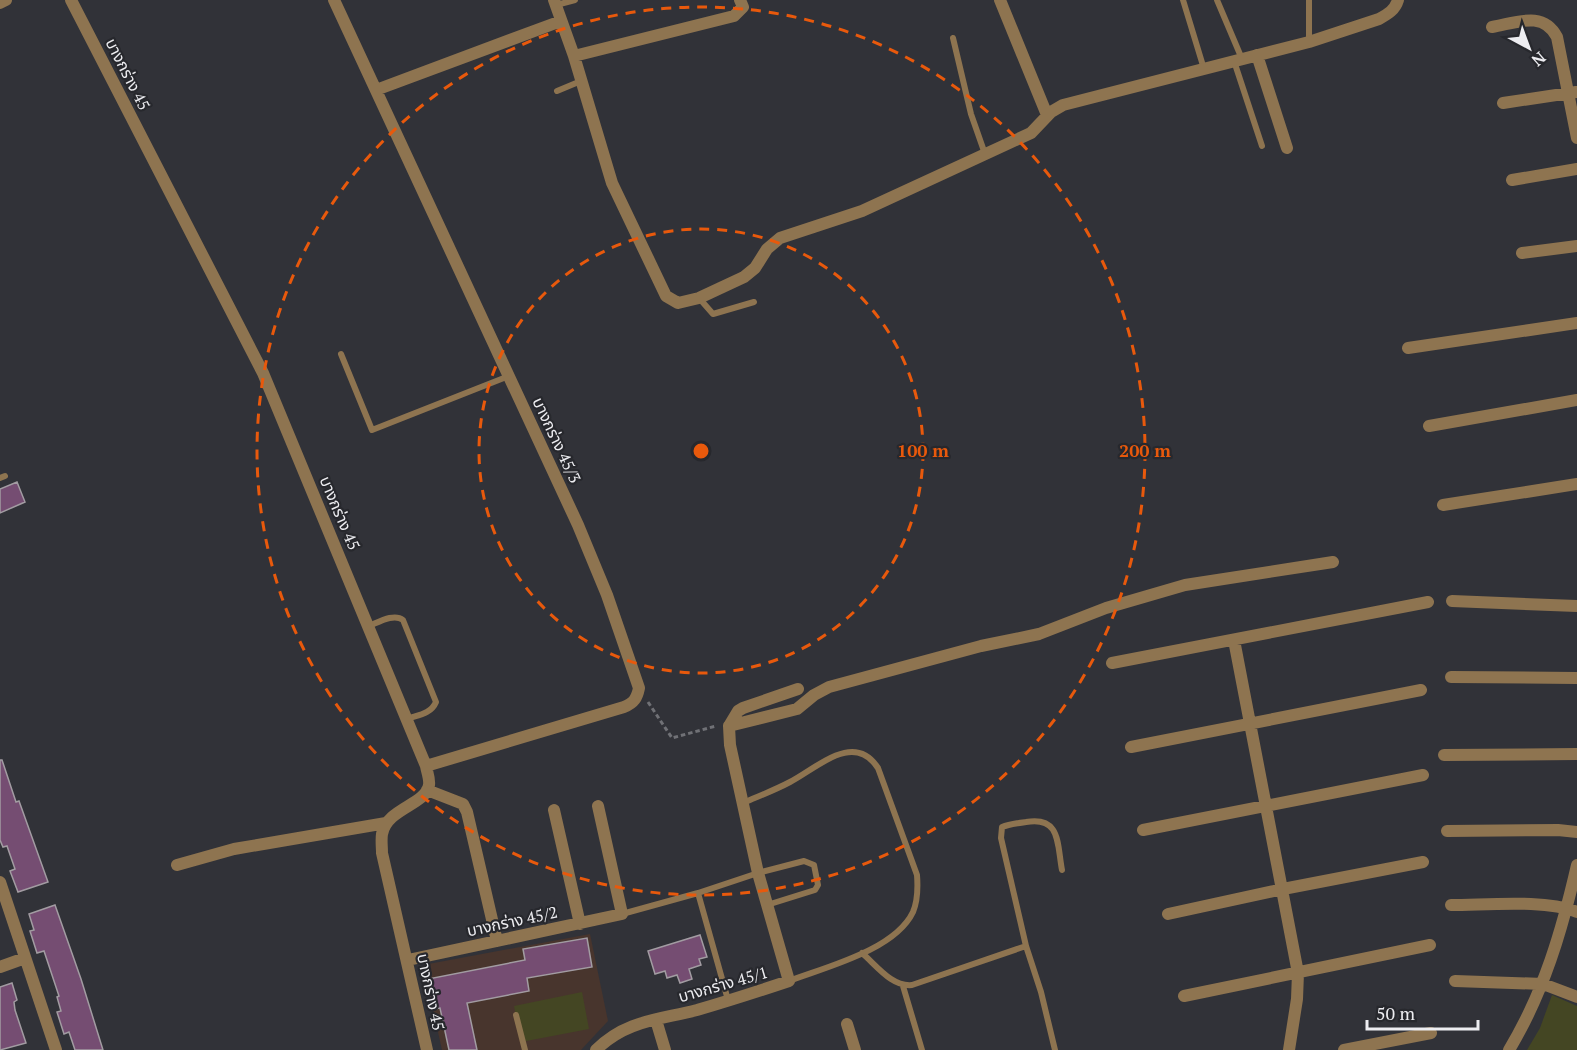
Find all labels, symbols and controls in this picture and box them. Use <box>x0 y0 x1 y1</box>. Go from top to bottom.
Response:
north arrow <box>1499 18 1559 78</box>
street label: บางกร่าง 45 <box>100 34 156 114</box>
text: N <box>1527 47 1551 72</box>
street label: บางกร่าง 45/3 <box>528 394 586 486</box>
text: 100 m <box>897 438 949 462</box>
text: 200 m <box>1119 438 1171 462</box>
centre of rings <box>691 441 711 461</box>
street label: บางกร่าง 45 <box>315 473 365 553</box>
street label: บางกร่าง 45/2 <box>465 901 559 941</box>
street label: บางกร่าง 45 <box>412 951 450 1033</box>
street label: บางกร่าง 45/1 <box>676 961 770 1007</box>
scale bar <box>1367 993 1478 1031</box>
text: 50 m <box>1376 1001 1416 1025</box>

